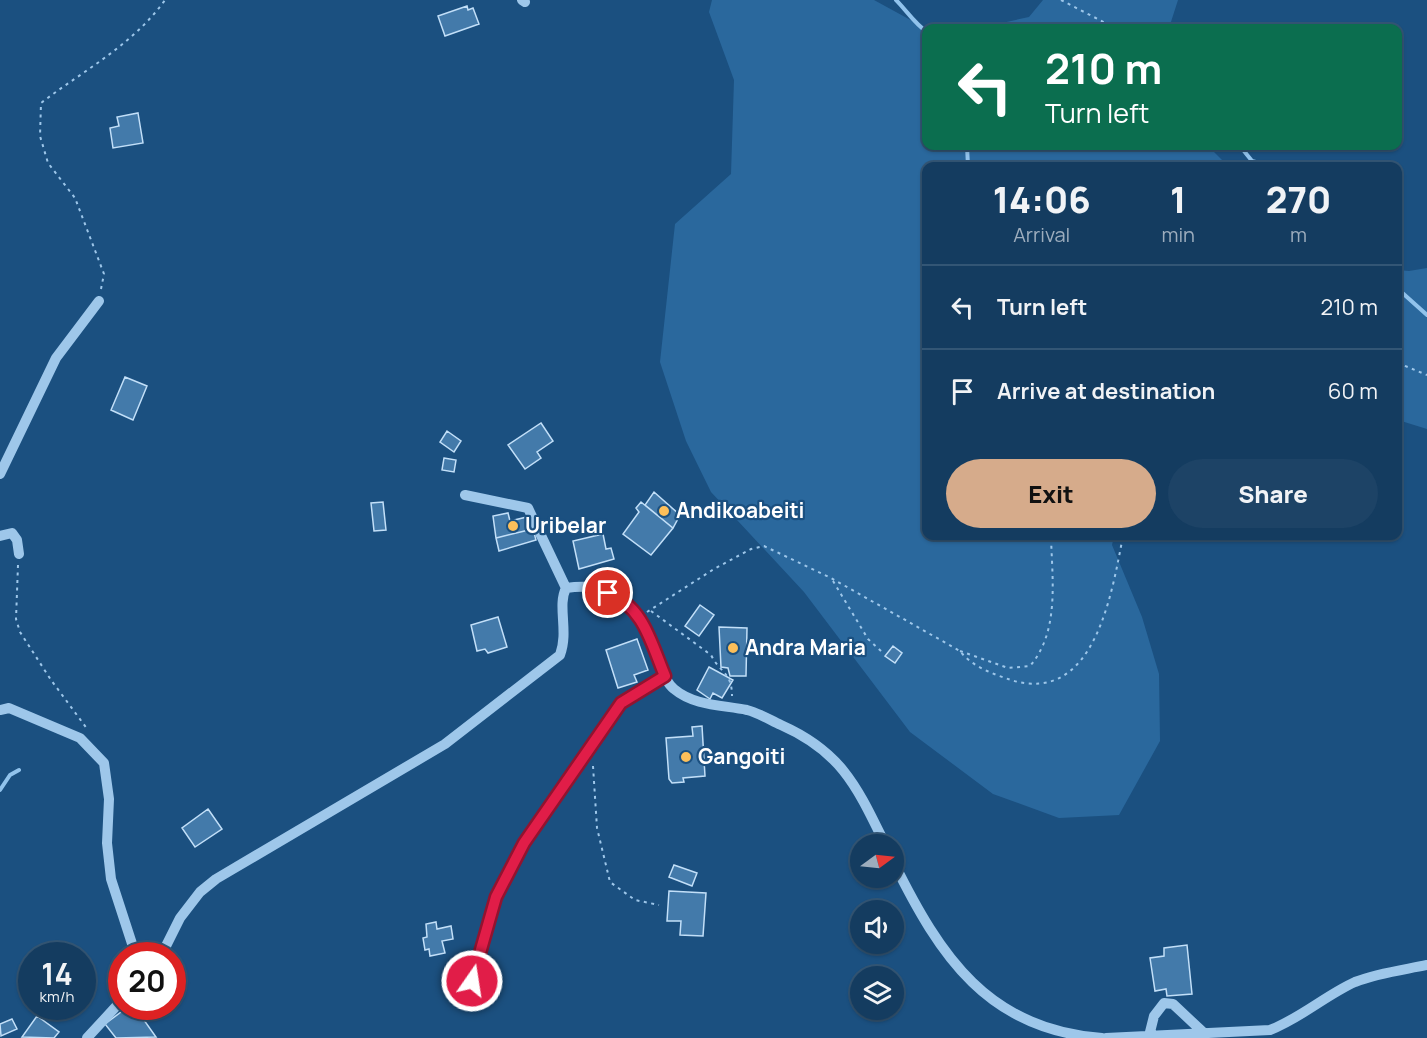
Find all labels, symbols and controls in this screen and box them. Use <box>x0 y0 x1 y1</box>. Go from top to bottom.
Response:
text: 210 m <box>1045 39 1162 97</box>
icon: left <box>946 48 1024 126</box>
text: Turn left <box>1045 94 1149 131</box>
text: 14:06 <box>993 175 1091 224</box>
text: 1 <box>1170 175 1186 224</box>
text: 270 <box>1266 175 1331 224</box>
text: Arrival <box>1013 221 1070 248</box>
text: min <box>1161 221 1195 248</box>
text: m <box>1290 221 1307 248</box>
icon: left <box>946 291 979 324</box>
text: Turn left <box>997 292 1087 322</box>
text: 210 m <box>1320 292 1378 322</box>
icon: arrive <box>946 375 979 408</box>
text: Arrive at destination <box>997 376 1215 406</box>
text: 60 m <box>1328 376 1378 406</box>
button: Exit <box>946 459 1156 528</box>
button: Share <box>1168 459 1378 528</box>
place label: Andikoabeiti <box>676 496 805 524</box>
marker: Andikoabeiti <box>657 504 671 518</box>
place label: Uribelar <box>525 511 606 539</box>
marker: Uribelar <box>506 519 520 533</box>
pin <box>582 567 633 618</box>
icon: arrive <box>591 576 624 609</box>
place label: Andra Maria <box>745 633 866 661</box>
marker: Andra Maria <box>726 641 740 655</box>
place label: Gangoiti <box>698 742 785 770</box>
marker: Gangoiti <box>679 750 693 764</box>
north arrow <box>850 834 904 888</box>
map controls <box>850 834 904 1020</box>
button: sound <box>850 900 904 954</box>
speed limit sign: 20 <box>108 942 186 1020</box>
position arrow <box>440 949 504 1013</box>
text: 14 <box>41 953 73 994</box>
button: layers <box>850 966 904 1020</box>
text: km/h <box>40 986 74 1007</box>

